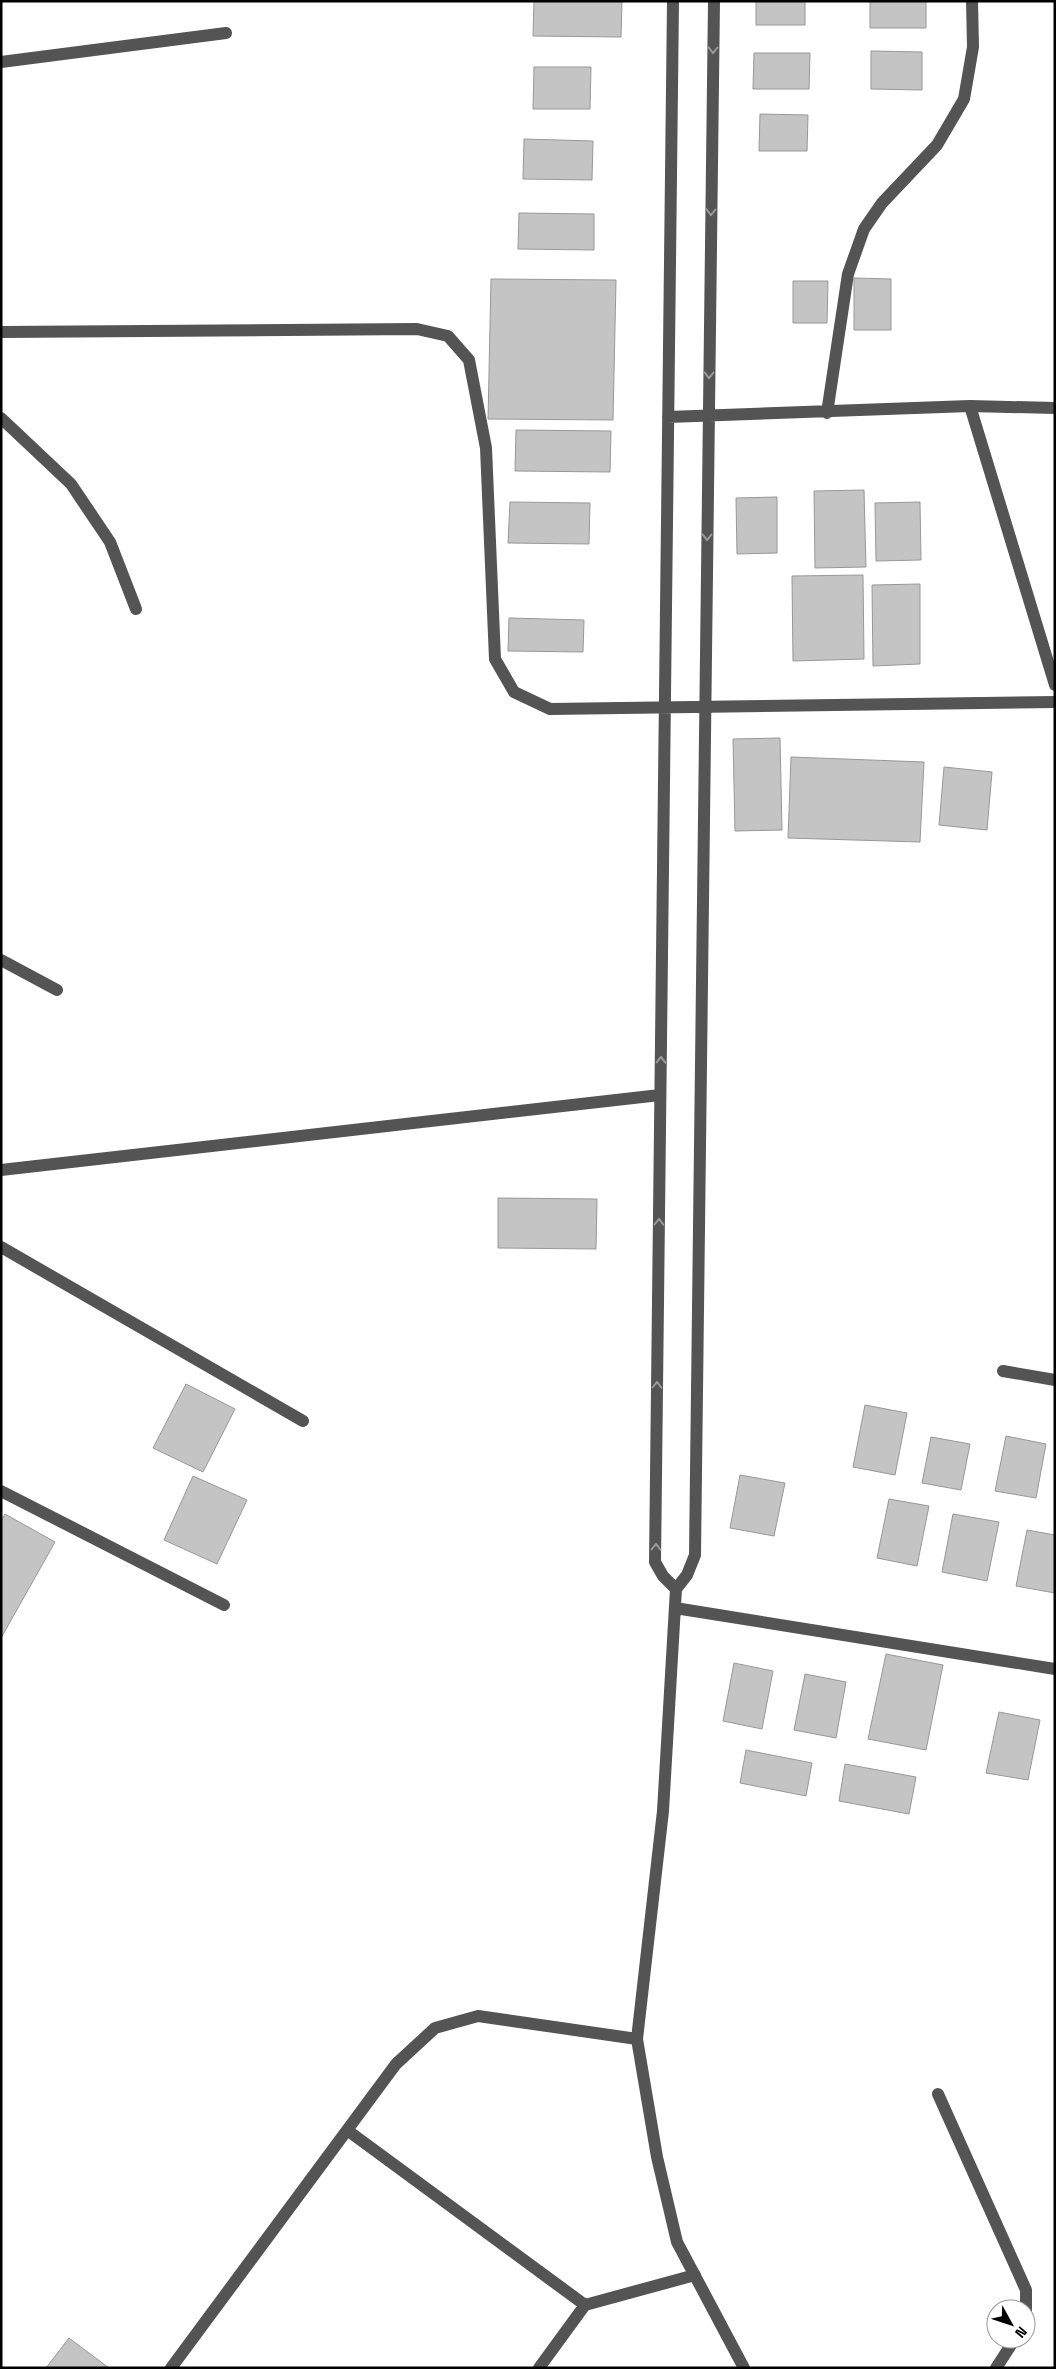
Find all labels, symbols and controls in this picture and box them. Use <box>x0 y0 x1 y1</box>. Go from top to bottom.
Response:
one-way arrow <box>708 46 718 54</box>
one-way arrow <box>706 209 716 217</box>
one-way arrow <box>704 372 714 379</box>
one-way arrow <box>702 534 712 542</box>
one-way arrow <box>656 1056 666 1064</box>
one-way arrow <box>654 1218 664 1226</box>
one-way arrow <box>652 1381 662 1388</box>
one-way arrow <box>650 1543 661 1551</box>
north arrow <box>986 2299 1036 2349</box>
text: N <box>1011 2323 1031 2342</box>

